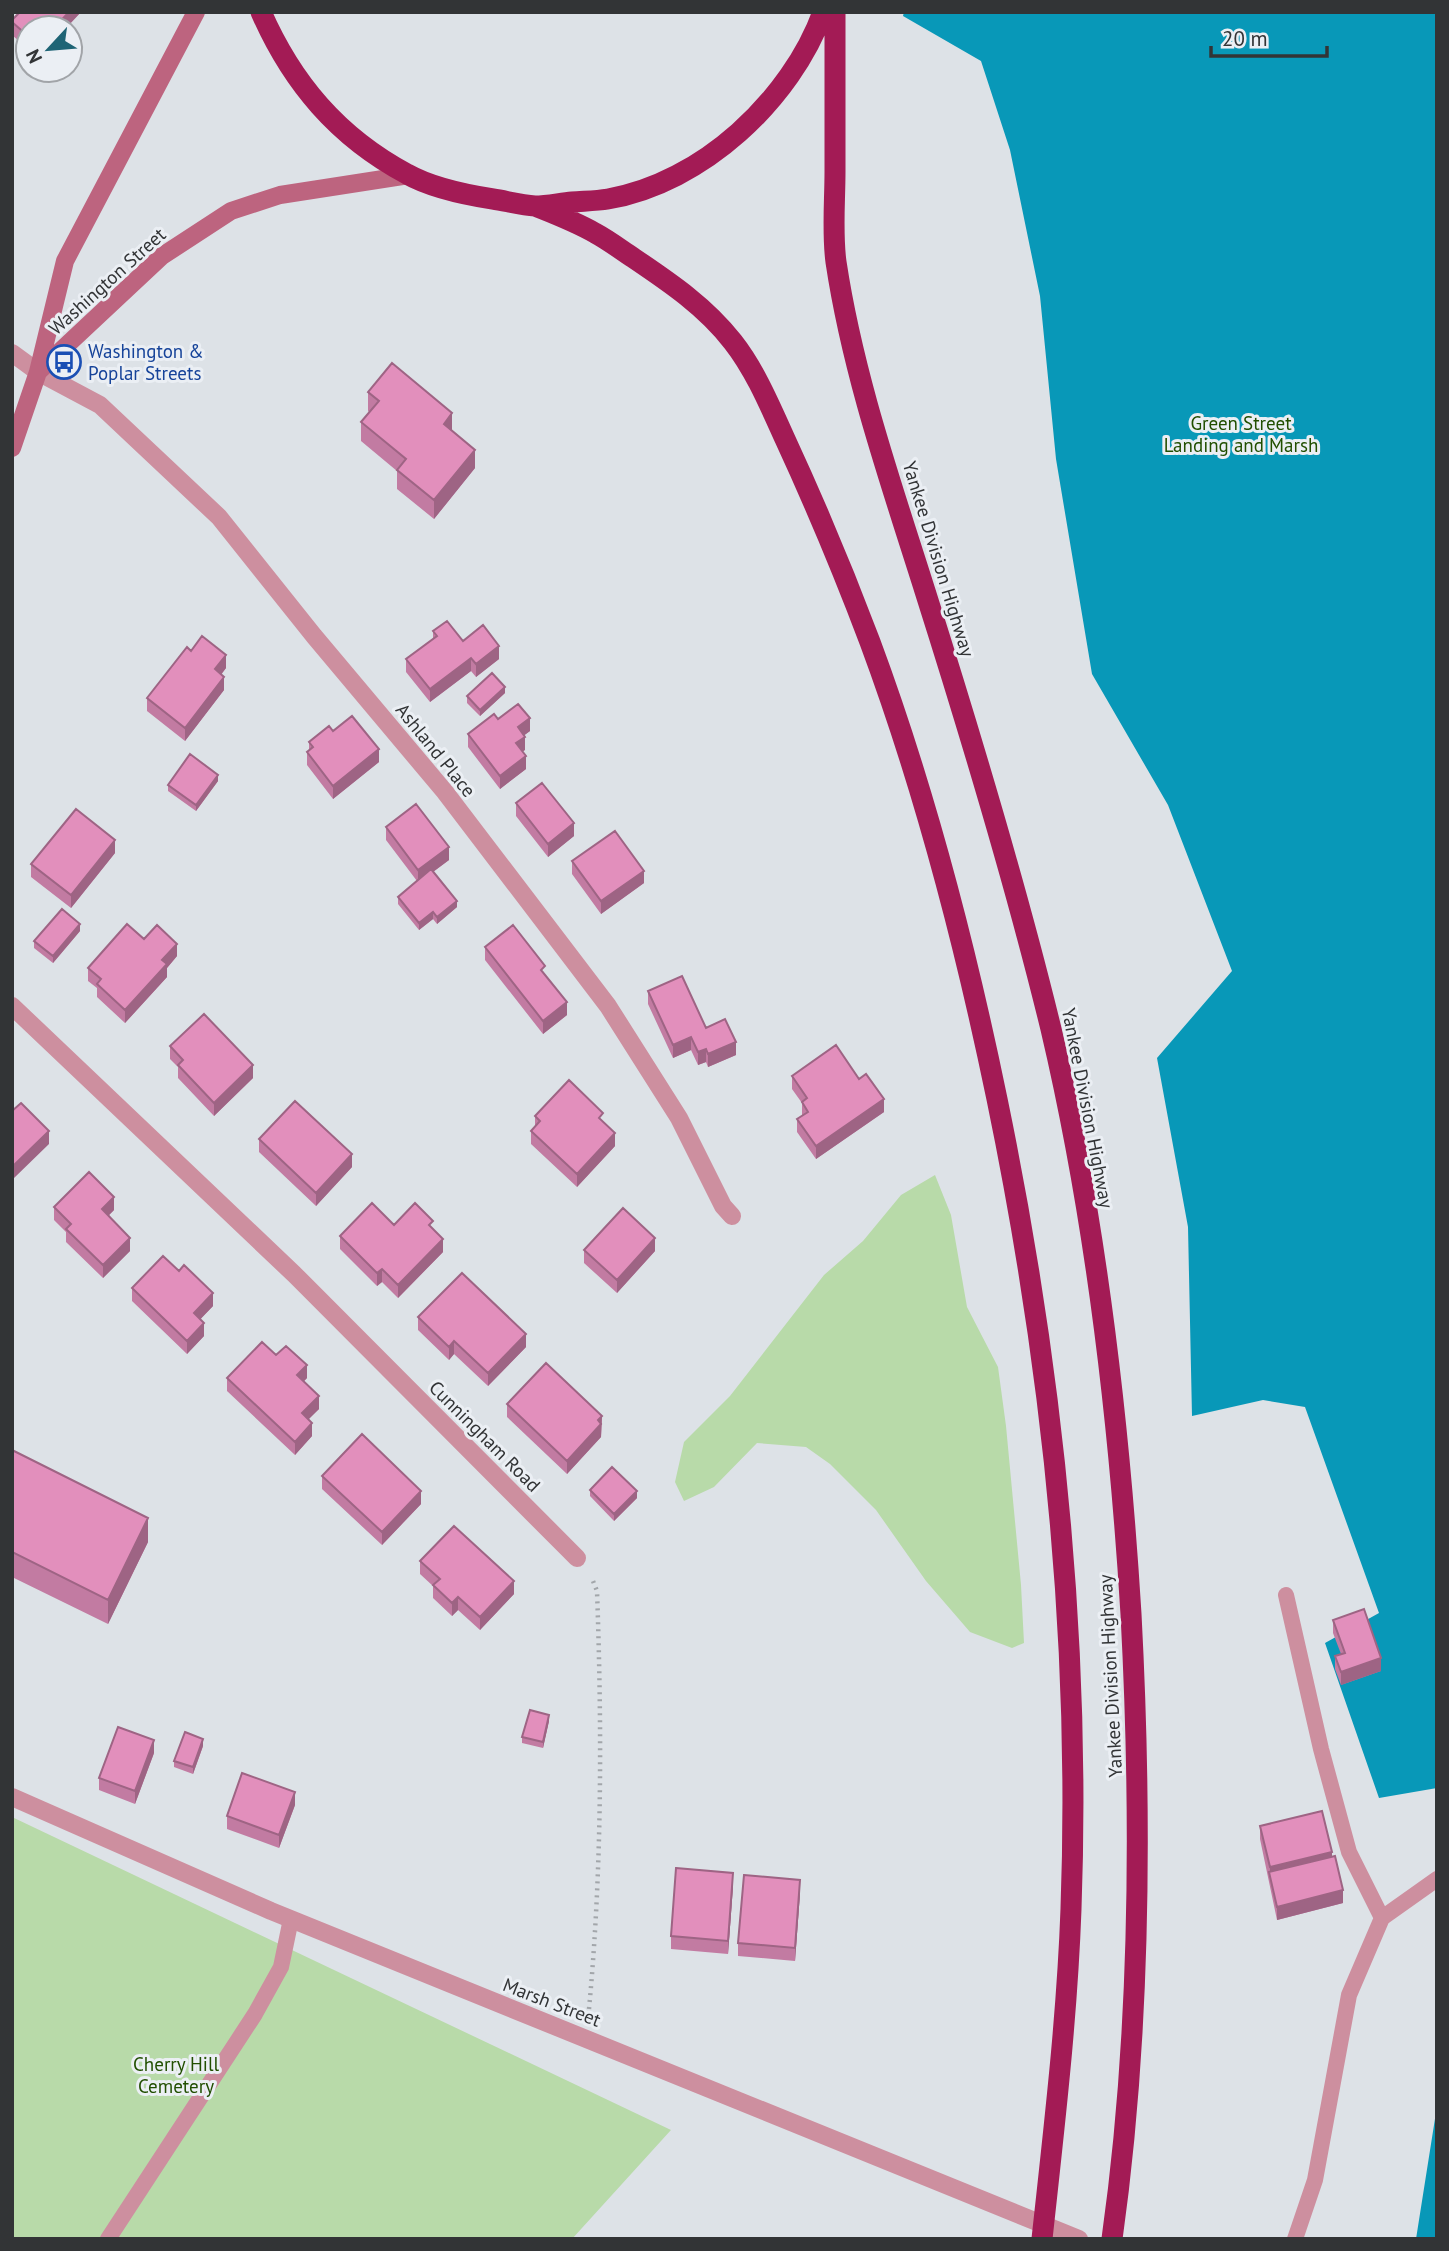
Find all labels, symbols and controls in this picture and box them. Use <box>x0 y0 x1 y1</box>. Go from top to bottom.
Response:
north arrow <box>14 14 84 84</box>
scale bar <box>1211 14 1326 58</box>
text: 20 m <box>1222 25 1268 52</box>
text: N <box>20 46 47 67</box>
street label: Washington Street <box>44 222 171 340</box>
place label: Washington & Poplar Streets <box>88 339 204 385</box>
bus stop icon: Washington & Poplar Streets <box>45 343 83 381</box>
park label: Green Street Landing and Marsh <box>1164 411 1318 457</box>
street label: Yankee Division Highway <box>898 458 980 660</box>
street label: Ashland Place <box>391 698 481 802</box>
street label: Yankee Division Highway <box>1057 1006 1119 1210</box>
street label: Cunningham Road <box>424 1375 546 1497</box>
street label: Yankee Division Highway <box>1093 1574 1127 1778</box>
street label: Marsh Street <box>500 1972 605 2032</box>
park label: Cherry Hill Cemetery <box>133 2052 219 2098</box>

